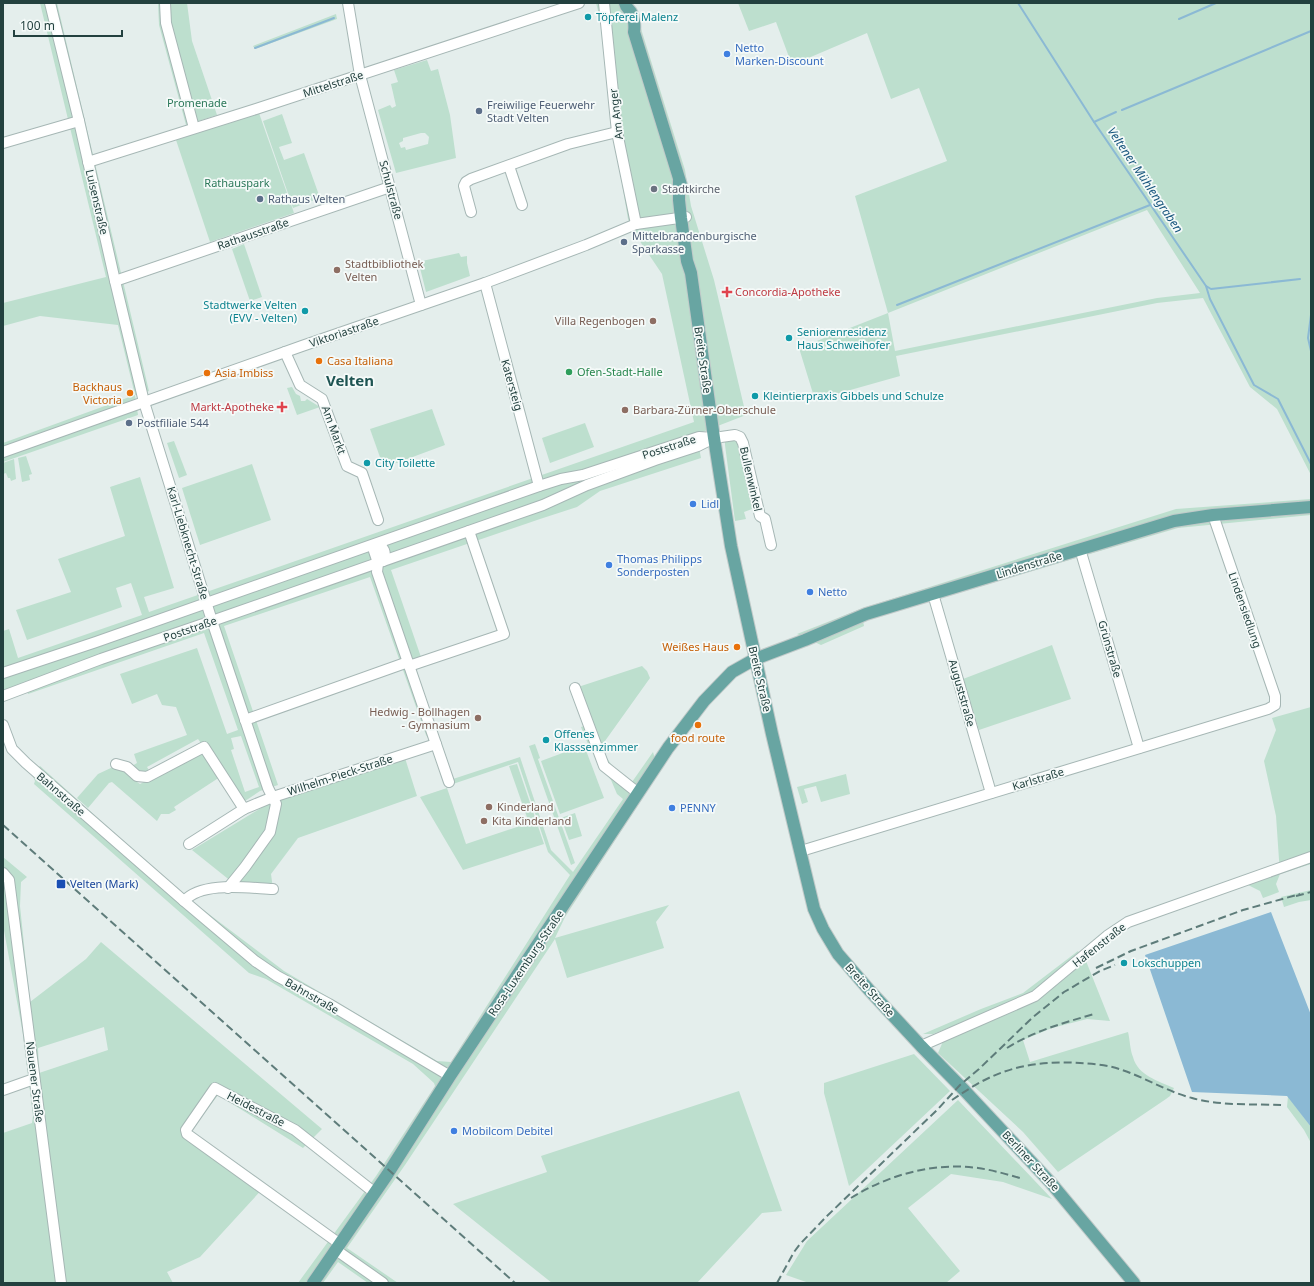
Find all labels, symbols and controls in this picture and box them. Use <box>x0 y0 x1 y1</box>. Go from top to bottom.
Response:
place label: Töpferei Malenz <box>596 9 678 24</box>
scale bar <box>14 12 122 38</box>
marker: Töpferei Malenz <box>583 12 593 22</box>
text: 100 m <box>20 17 55 34</box>
place label: Netto Marken-Discount <box>735 40 824 68</box>
marker: Netto Marken-Discount <box>722 49 732 59</box>
street label: Mittelstraße <box>301 67 365 100</box>
street label: Am Anger <box>605 87 626 141</box>
park label: Promenade <box>167 95 227 110</box>
place label: Freiwilige Feuerwehr Stadt Velten <box>487 97 595 125</box>
marker: Freiwilige Feuerwehr Stadt Velten <box>474 106 484 116</box>
water label: Veltener Mühlengraben <box>1104 123 1187 236</box>
street label: Schulstraße <box>376 159 407 221</box>
street label: Luisenstraße <box>83 168 112 236</box>
park label: Rathauspark <box>204 175 270 190</box>
place label: Stadtkirche <box>662 181 720 196</box>
marker: Stadtkirche <box>649 184 659 194</box>
place label: Rathaus Velten <box>268 191 345 206</box>
marker: Rathaus Velten <box>255 194 265 204</box>
street label: Rathausstraße <box>215 214 291 253</box>
place label: Mittelbrandenburgische Sparkasse <box>632 228 757 256</box>
marker: Mittelbrandenburgische Sparkasse <box>619 237 629 247</box>
place label: Stadtbibliothek Velten <box>345 256 424 284</box>
marker: Stadtbibliothek Velten <box>332 265 342 275</box>
place label: Concordia-Apotheke <box>735 284 840 299</box>
marker: Concordia-Apotheke <box>722 287 732 297</box>
place label: Stadtwerke Velten (EVV - Velten) <box>203 297 297 325</box>
marker: Stadtwerke Velten (EVV - Velten) <box>300 306 310 316</box>
street label: Viktoriastraße <box>307 313 380 350</box>
place label: Villa Regenbogen <box>555 313 645 328</box>
marker: Villa Regenbogen <box>648 316 658 326</box>
place label: Seniorenresidenz Haus Schweihofer <box>797 324 890 352</box>
street label: Breite Straße <box>691 326 716 394</box>
marker: Seniorenresidenz Haus Schweihofer <box>784 333 794 343</box>
place label: Casa Italiana <box>327 353 393 368</box>
marker: Casa Italiana <box>314 356 324 366</box>
street label: Katersteig <box>498 357 527 412</box>
place label: Ofen-Stadt-Halle <box>577 364 663 379</box>
place label: Asia Imbiss <box>215 365 273 380</box>
marker: Ofen-Stadt-Halle <box>564 367 574 377</box>
marker: Asia Imbiss <box>202 368 212 378</box>
district label: Velten <box>326 370 374 390</box>
place label: Backhaus Victoria <box>72 379 122 407</box>
marker: Backhaus Victoria <box>125 388 135 398</box>
place label: Kleintierpraxis Gibbels und Schulze <box>763 388 944 403</box>
marker: Kleintierpraxis Gibbels und Schulze <box>750 391 760 401</box>
place label: Markt-Apotheke <box>190 399 274 414</box>
marker: Markt-Apotheke <box>277 402 287 412</box>
place label: Barbara-Zürner-Oberschule <box>633 402 776 417</box>
street label: Am Markt <box>319 403 350 456</box>
marker: Barbara-Zürner-Oberschule <box>620 405 630 415</box>
place label: Postfiliale 544 <box>137 415 210 430</box>
marker: Postfiliale 544 <box>124 418 134 428</box>
street label: Poststraße <box>640 431 698 462</box>
street label: Bullenwinkel <box>737 445 766 513</box>
place label: City Toilette <box>375 455 435 470</box>
marker: City Toilette <box>362 458 372 468</box>
street label: Karl-Liebknecht-Straße <box>164 484 213 601</box>
place label: Lidl <box>701 496 719 511</box>
marker: Lidl <box>688 499 698 509</box>
street label: Lindenstraße <box>994 547 1064 582</box>
place label: Thomas Philipps Sonderposten <box>617 551 702 579</box>
marker: Thomas Philipps Sonderposten <box>604 560 614 570</box>
street label: Lindensiedlung <box>1225 570 1265 650</box>
place label: Netto <box>818 584 848 599</box>
marker: Netto <box>805 587 815 597</box>
street label: Poststraße <box>161 612 218 645</box>
street label: Grünstraße <box>1095 618 1126 679</box>
place label: Weißes Haus <box>662 639 729 654</box>
marker: Weißes Haus <box>732 642 742 652</box>
street label: Breite Straße <box>746 644 775 713</box>
street label: Auguststraße <box>946 657 979 728</box>
place label: Hedwig - Bollhagen - Gymnasium <box>369 704 470 732</box>
marker: Hedwig - Bollhagen - Gymnasium <box>473 713 483 723</box>
marker: food route <box>693 720 703 730</box>
place label: Offenes Klasssenzimmer <box>554 726 638 754</box>
place label: food route <box>671 730 725 745</box>
marker: Offenes Klasssenzimmer <box>541 735 551 745</box>
street label: Wilhelm-Pieck-Straße <box>285 750 394 799</box>
street label: Karlstraße <box>1010 764 1066 793</box>
street label: Bahnstraße <box>34 768 89 819</box>
place label: Kinderland <box>497 799 554 814</box>
place label: PENNY <box>680 800 716 815</box>
marker: Kinderland <box>484 802 494 812</box>
marker: PENNY <box>667 803 677 813</box>
place label: Kita Kinderland <box>492 813 571 828</box>
marker: Kita Kinderland <box>479 816 489 826</box>
place label: Velten (Mark) <box>70 876 138 891</box>
marker: Velten (Mark) <box>55 878 67 890</box>
street label: Rosa-Luxemburg-Straße <box>484 907 567 1019</box>
street label: Hafenstraße <box>1069 919 1129 970</box>
place label: Lokschuppen <box>1132 955 1201 970</box>
marker: Lokschuppen <box>1119 958 1129 968</box>
street label: Breite Straße <box>842 960 898 1020</box>
street label: Bahnstraße <box>283 974 342 1017</box>
street label: Nauener Straße <box>23 1041 48 1123</box>
street label: Heidestraße <box>225 1088 288 1130</box>
place label: Mobilcom Debitel <box>462 1123 553 1138</box>
marker: Mobilcom Debitel <box>449 1126 459 1136</box>
street label: Berliner Straße <box>999 1127 1063 1194</box>

